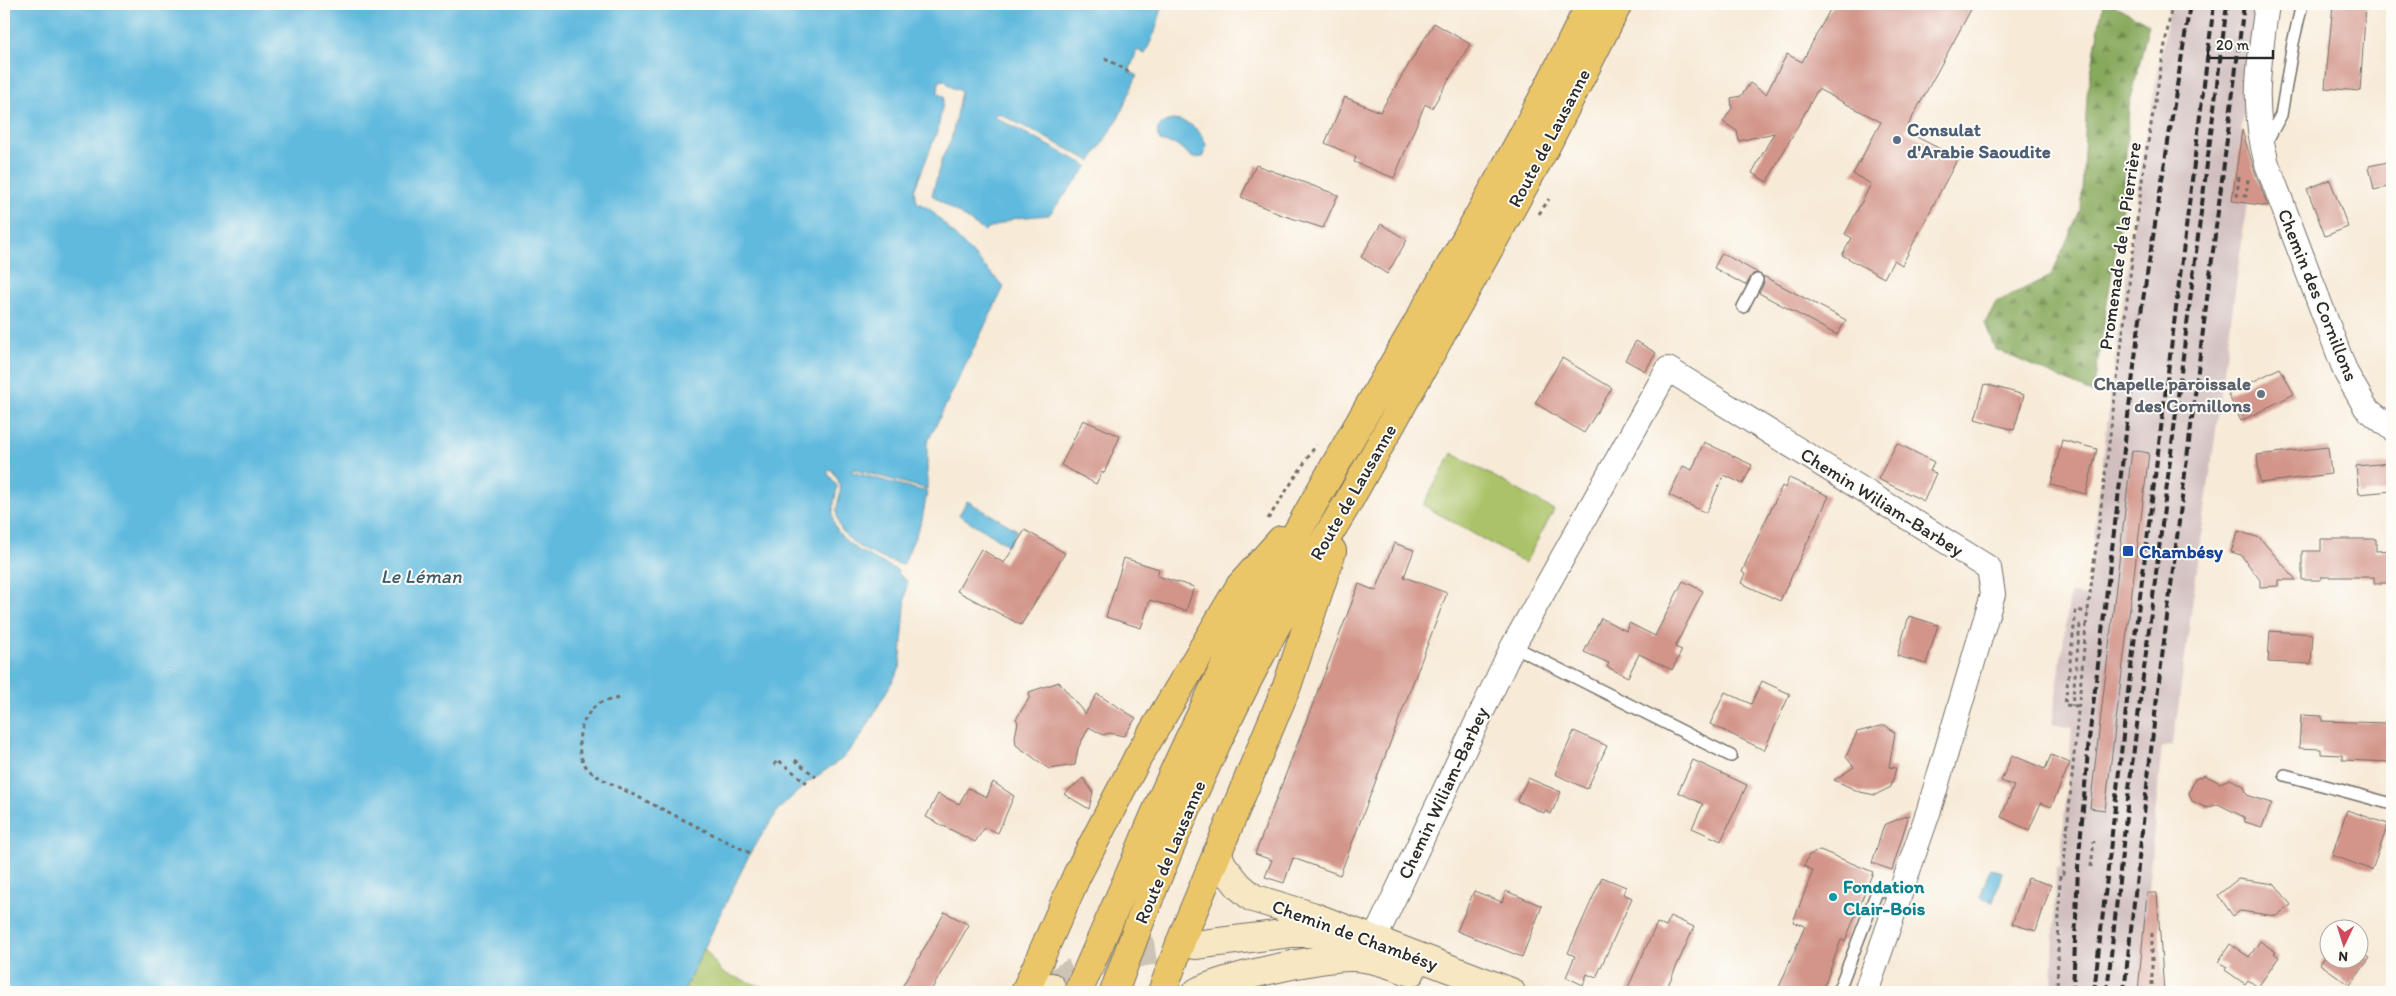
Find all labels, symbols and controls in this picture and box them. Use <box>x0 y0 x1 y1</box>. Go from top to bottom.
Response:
scale bar <box>2208 28 2274 60</box>
text: 20 m <box>2216 36 2250 54</box>
street label: Route de Lausanne <box>1503 65 1595 211</box>
place label: Consulat d'Arabie Saoudite <box>1907 118 2051 163</box>
marker: Consulat d'Arabie Saoudite <box>1891 134 1903 146</box>
street label: Promenade de la Pierrière <box>2094 141 2146 351</box>
street label: Chemin des Cornillons <box>2273 205 2363 385</box>
place label: Chapelle paroissale des Cornillons <box>2094 372 2252 417</box>
marker: Chapelle paroissale des Cornillons <box>2255 388 2267 400</box>
street label: Route de Lausanne <box>1305 420 1401 564</box>
street label: Chemin Wiliam-Barbey <box>1796 442 1968 562</box>
place label: Chambésy <box>2139 540 2223 563</box>
marker: Chambésy <box>2121 544 2135 558</box>
water label: Le Léman <box>380 564 462 588</box>
street label: Chemin Wiliam-Barbey <box>1393 703 1493 883</box>
street label: Route de Lausanne <box>1129 777 1211 927</box>
place label: Fondation Clair-Bois <box>1843 875 1926 920</box>
marker: Fondation Clair-Bois <box>1827 891 1839 903</box>
street label: Chemin de Chambésy <box>1269 894 1441 976</box>
north arrow <box>2318 918 2368 968</box>
text: N <box>2338 948 2348 965</box>

